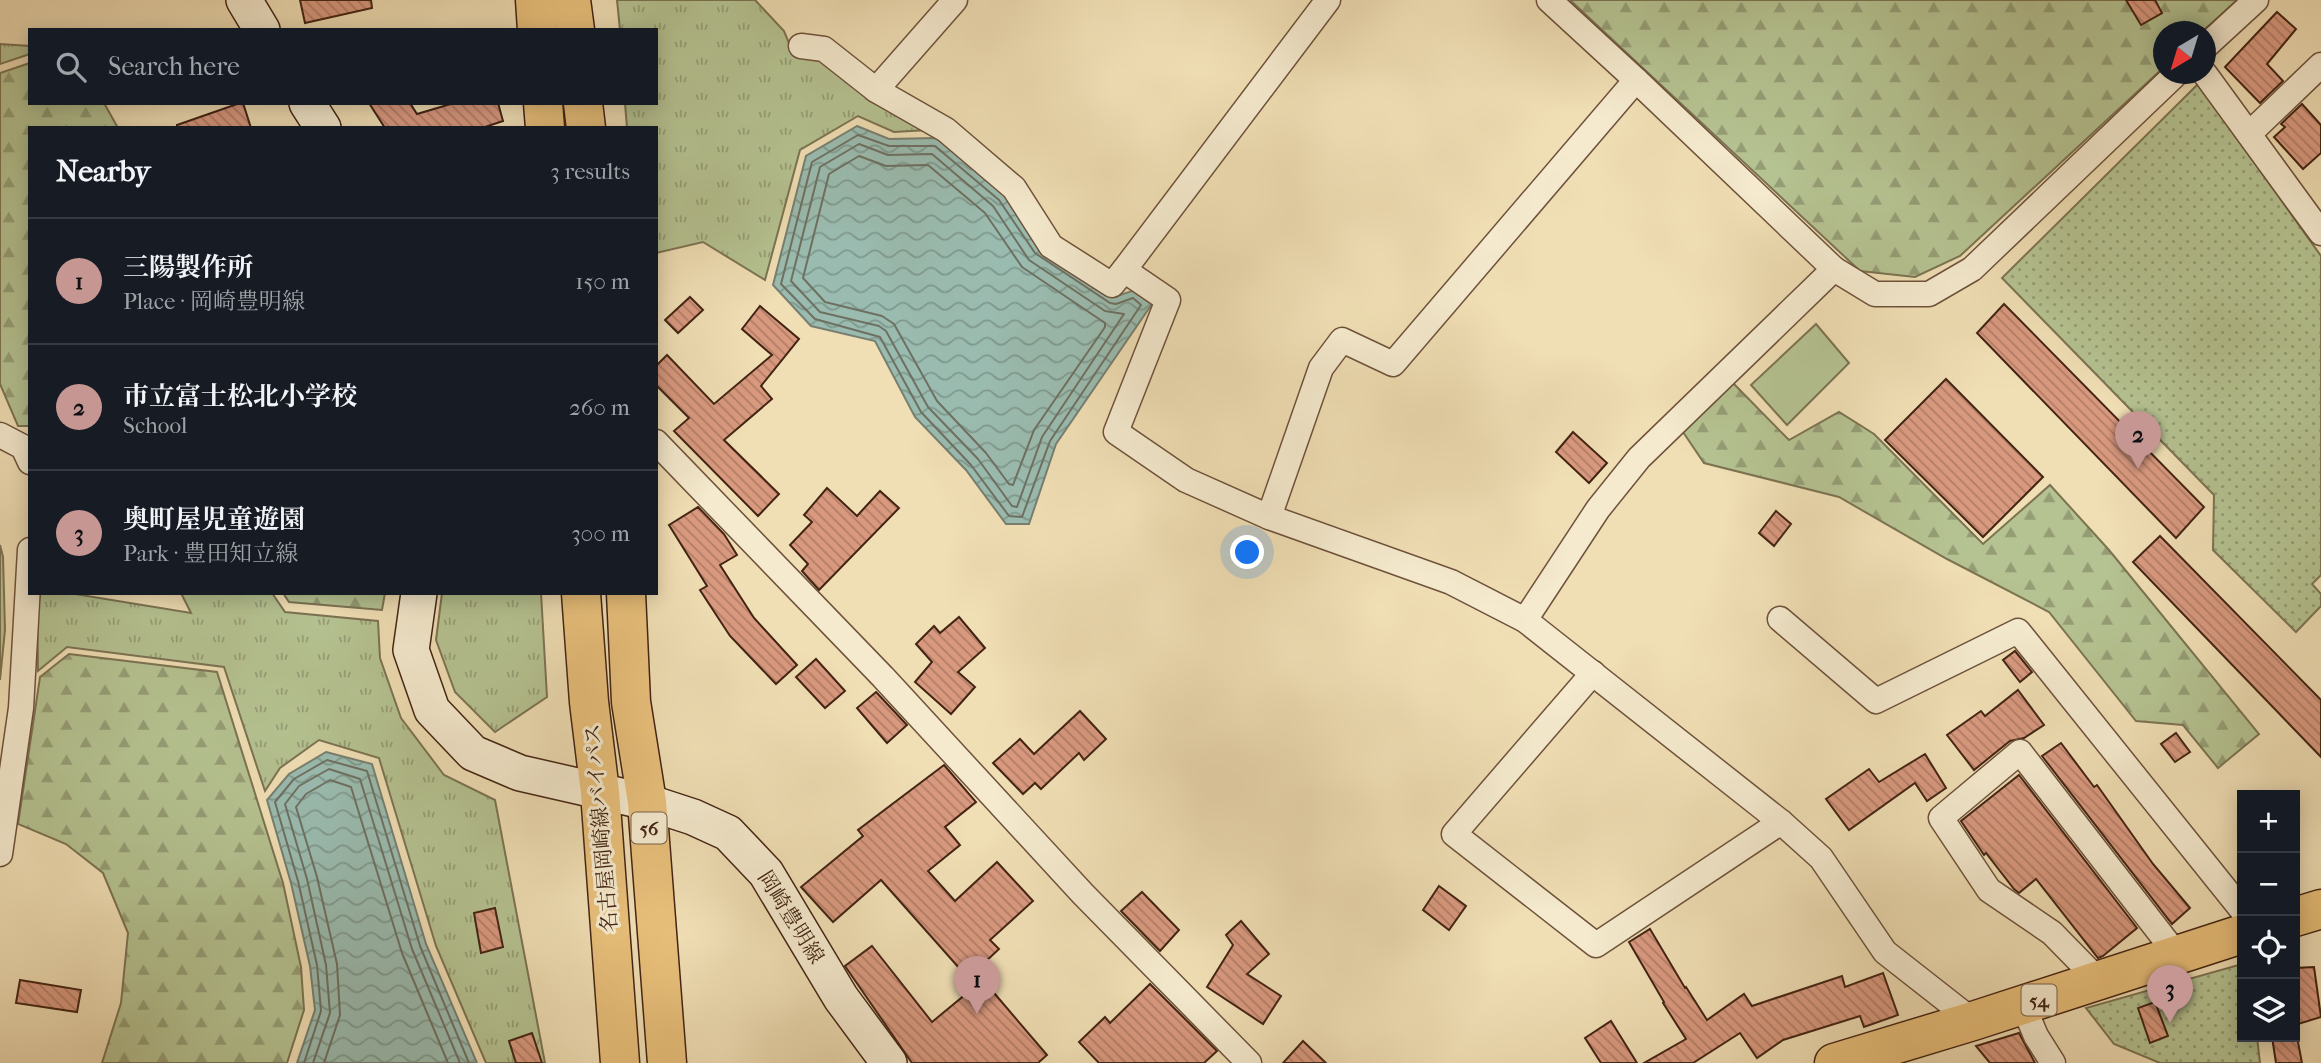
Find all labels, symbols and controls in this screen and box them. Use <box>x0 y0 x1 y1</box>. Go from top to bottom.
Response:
north arrow <box>2153 21 2216 84</box>
search box <box>28 28 658 105</box>
icon: search <box>52 48 90 86</box>
text: Search here <box>108 51 240 82</box>
text: Nearby <box>56 154 151 189</box>
text: 3 results <box>550 158 630 185</box>
text: 三陽製作所 <box>123 252 253 283</box>
text: 1 <box>75 268 83 295</box>
text: 150 m <box>575 268 630 295</box>
text: Place · 岡崎豊明線 <box>123 288 305 315</box>
text: 市立富士松北小学校 <box>123 381 357 412</box>
text: 2 <box>73 394 85 421</box>
text: 260 m <box>569 394 630 421</box>
pin: 2 <box>2115 411 2161 469</box>
text: School <box>123 412 187 439</box>
text: 奥町屋児童遊園 <box>123 504 305 535</box>
text: 3 <box>74 520 84 547</box>
text: 300 m <box>571 520 630 547</box>
your location <box>1230 535 1264 569</box>
text: Park · 豊田知立線 <box>123 540 298 567</box>
street label: 名古屋岡崎線バイパス <box>580 723 622 933</box>
map controls <box>2237 790 2300 1042</box>
button: + <box>2237 790 2300 853</box>
road number: 56 <box>632 813 666 844</box>
button: − <box>2237 853 2300 916</box>
street label: 岡崎豊明線 <box>753 866 829 968</box>
button: locate <box>2237 916 2300 979</box>
pin: 1 <box>954 956 1000 1014</box>
pin: 3 <box>2147 965 2193 1023</box>
button: layers <box>2237 979 2300 1042</box>
road number: 54 <box>2022 984 2056 1016</box>

